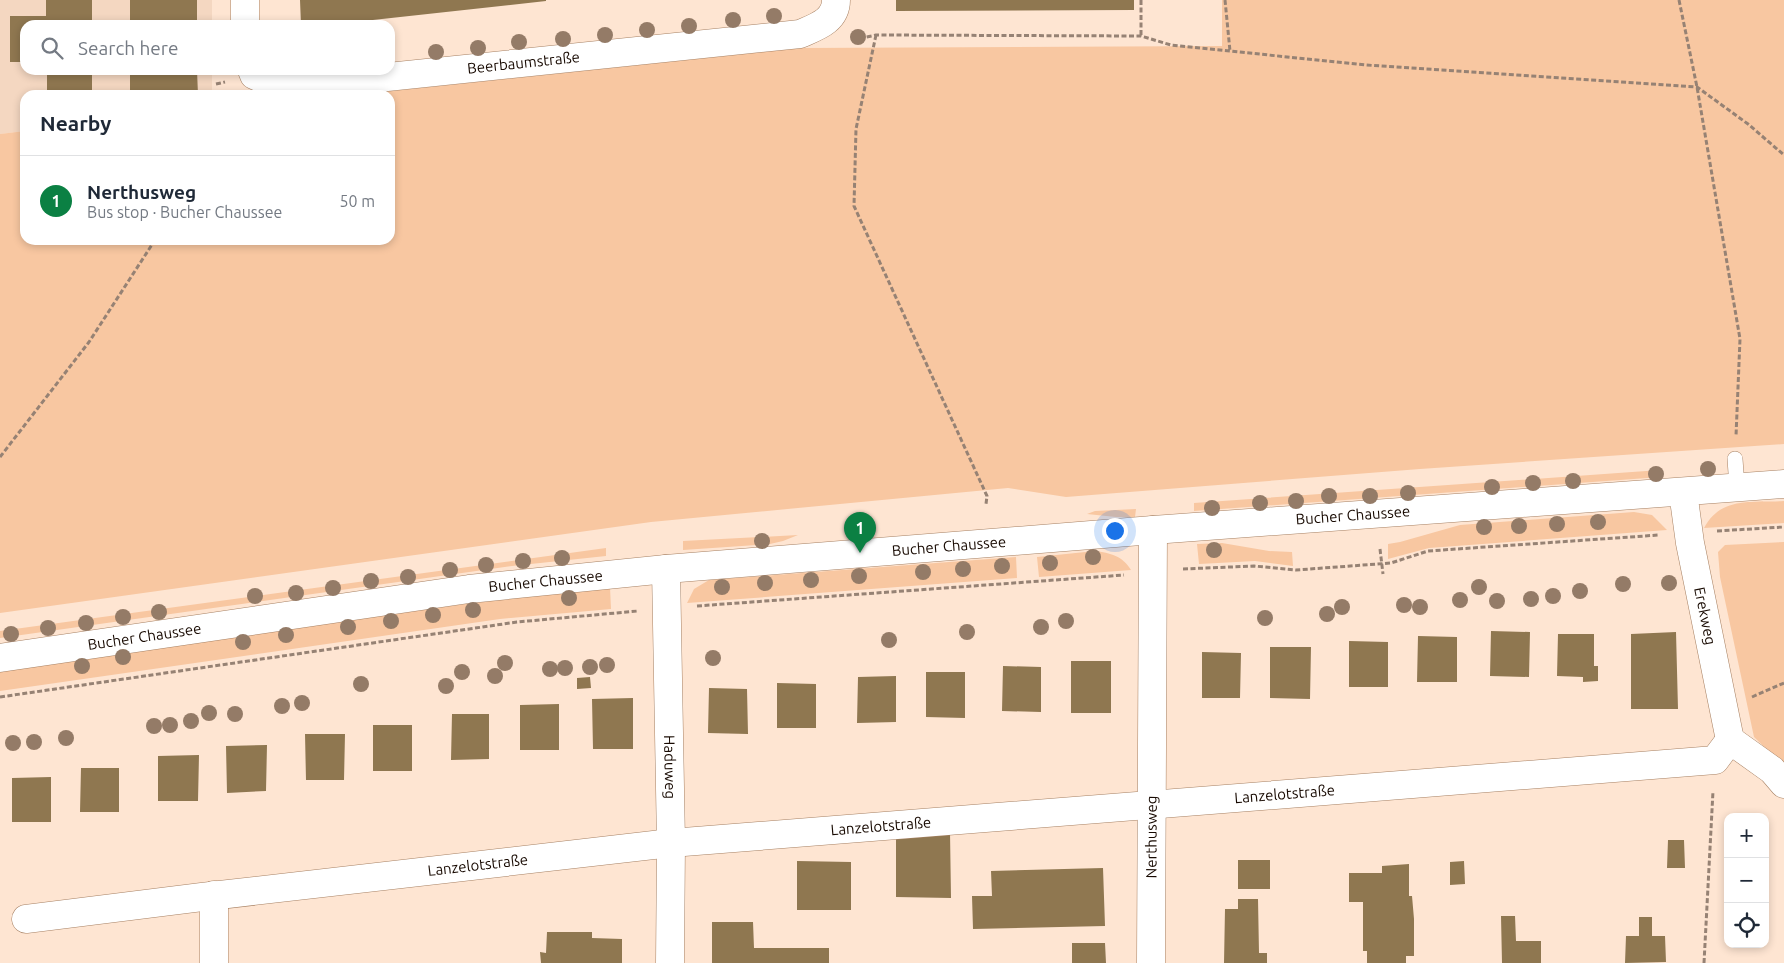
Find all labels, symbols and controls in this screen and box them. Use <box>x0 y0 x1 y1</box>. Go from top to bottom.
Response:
search box <box>20 20 395 75</box>
icon: search <box>38 34 66 62</box>
text: Search here <box>78 37 178 59</box>
street label: Beerbaumstraße <box>466 48 580 77</box>
text: Nearby <box>40 111 111 135</box>
text: Nerthusweg <box>87 181 196 203</box>
text: 1 <box>51 192 61 210</box>
text: 50 m <box>339 192 375 210</box>
text: Bus stop · Bucher Chaussee <box>87 203 282 221</box>
street label: Bucher Chaussee <box>1295 502 1411 528</box>
pin: 1 <box>844 512 876 553</box>
your location <box>1102 518 1128 544</box>
street label: Bucher Chaussee <box>891 533 1007 559</box>
street label: Bucher Chaussee <box>488 566 603 595</box>
street label: Erekweg <box>1691 586 1719 646</box>
street label: Bucher Chaussee <box>86 619 202 653</box>
street label: Haduweg <box>661 735 679 799</box>
street label: Lanzelotstraße <box>1234 781 1335 806</box>
street label: Nerthusweg <box>1142 796 1160 878</box>
street label: Lanzelotstraße <box>830 813 932 838</box>
map controls <box>1724 813 1769 948</box>
button: + <box>1724 813 1769 858</box>
street label: Lanzelotstraße <box>427 851 529 879</box>
button: − <box>1724 858 1769 903</box>
button: locate <box>1724 903 1769 948</box>

